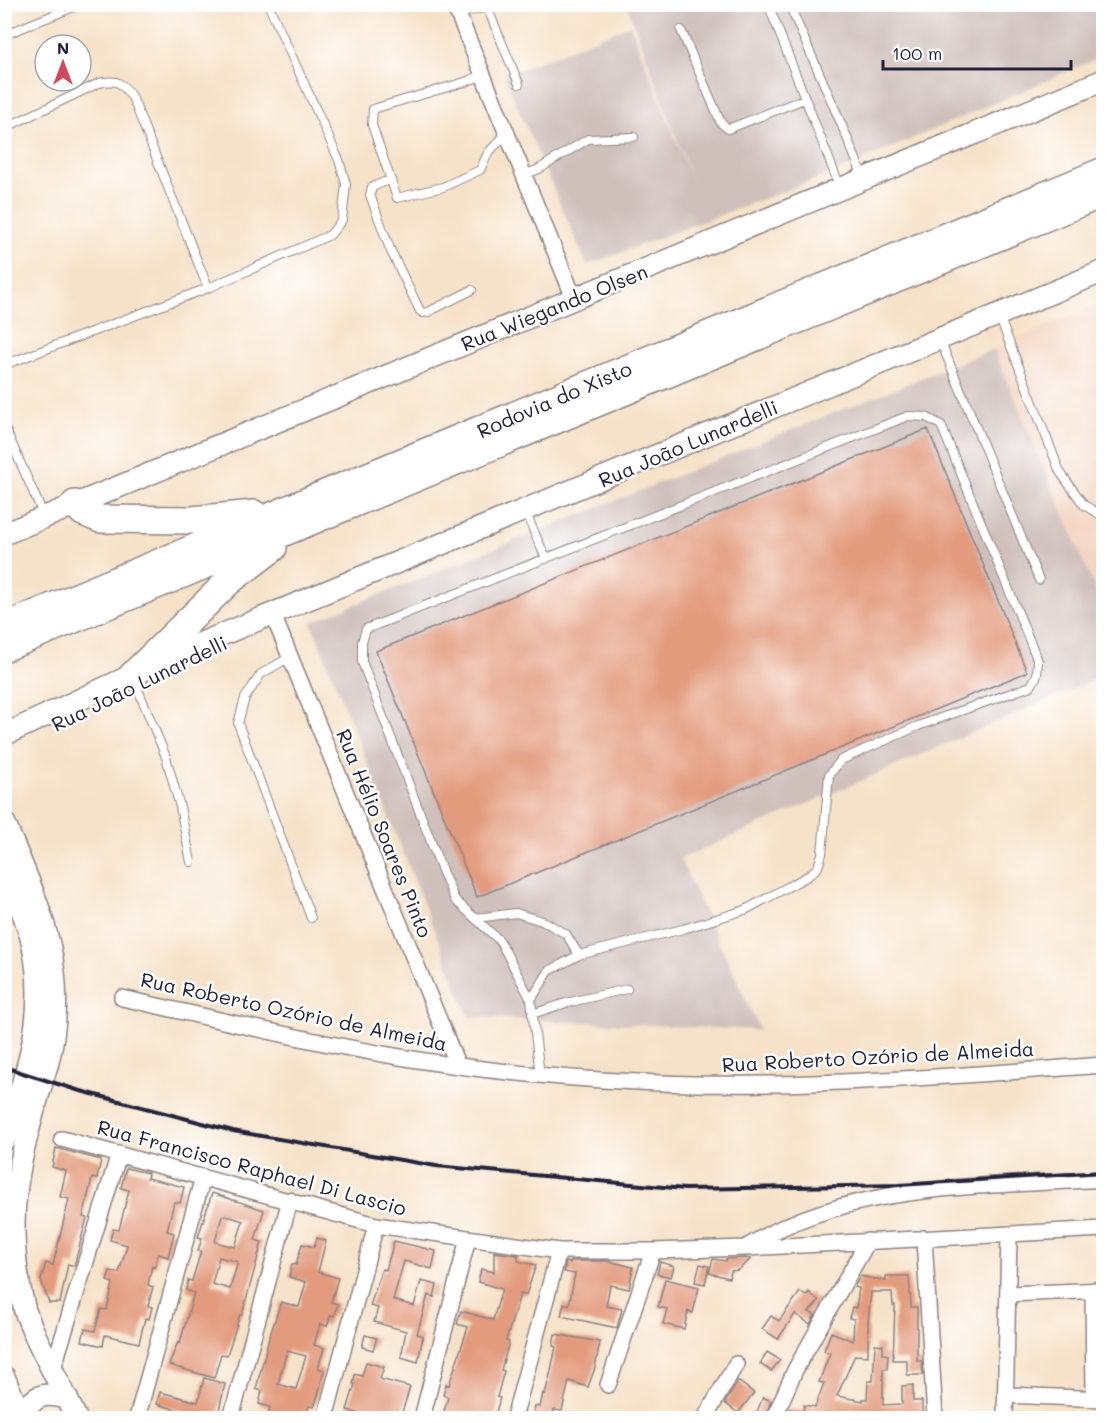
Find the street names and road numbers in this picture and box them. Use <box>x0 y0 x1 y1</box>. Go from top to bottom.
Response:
street label: Rua Wiegando Olsen <box>457 258 651 356</box>
street label: Rodovia do Xisto <box>473 355 635 443</box>
street label: Rua João Lunardelli <box>594 393 782 493</box>
street label: Rua João Lunardelli <box>47 629 231 737</box>
street label: Rua Hélio Soares Pinto <box>331 725 439 941</box>
street label: Rua Roberto Ozório de Almeida <box>138 966 450 1056</box>
street label: Rua Roberto Ozório de Almeida <box>721 1035 1035 1077</box>
street label: Rua Francisco Raphael Di Lascio <box>95 1113 409 1221</box>

